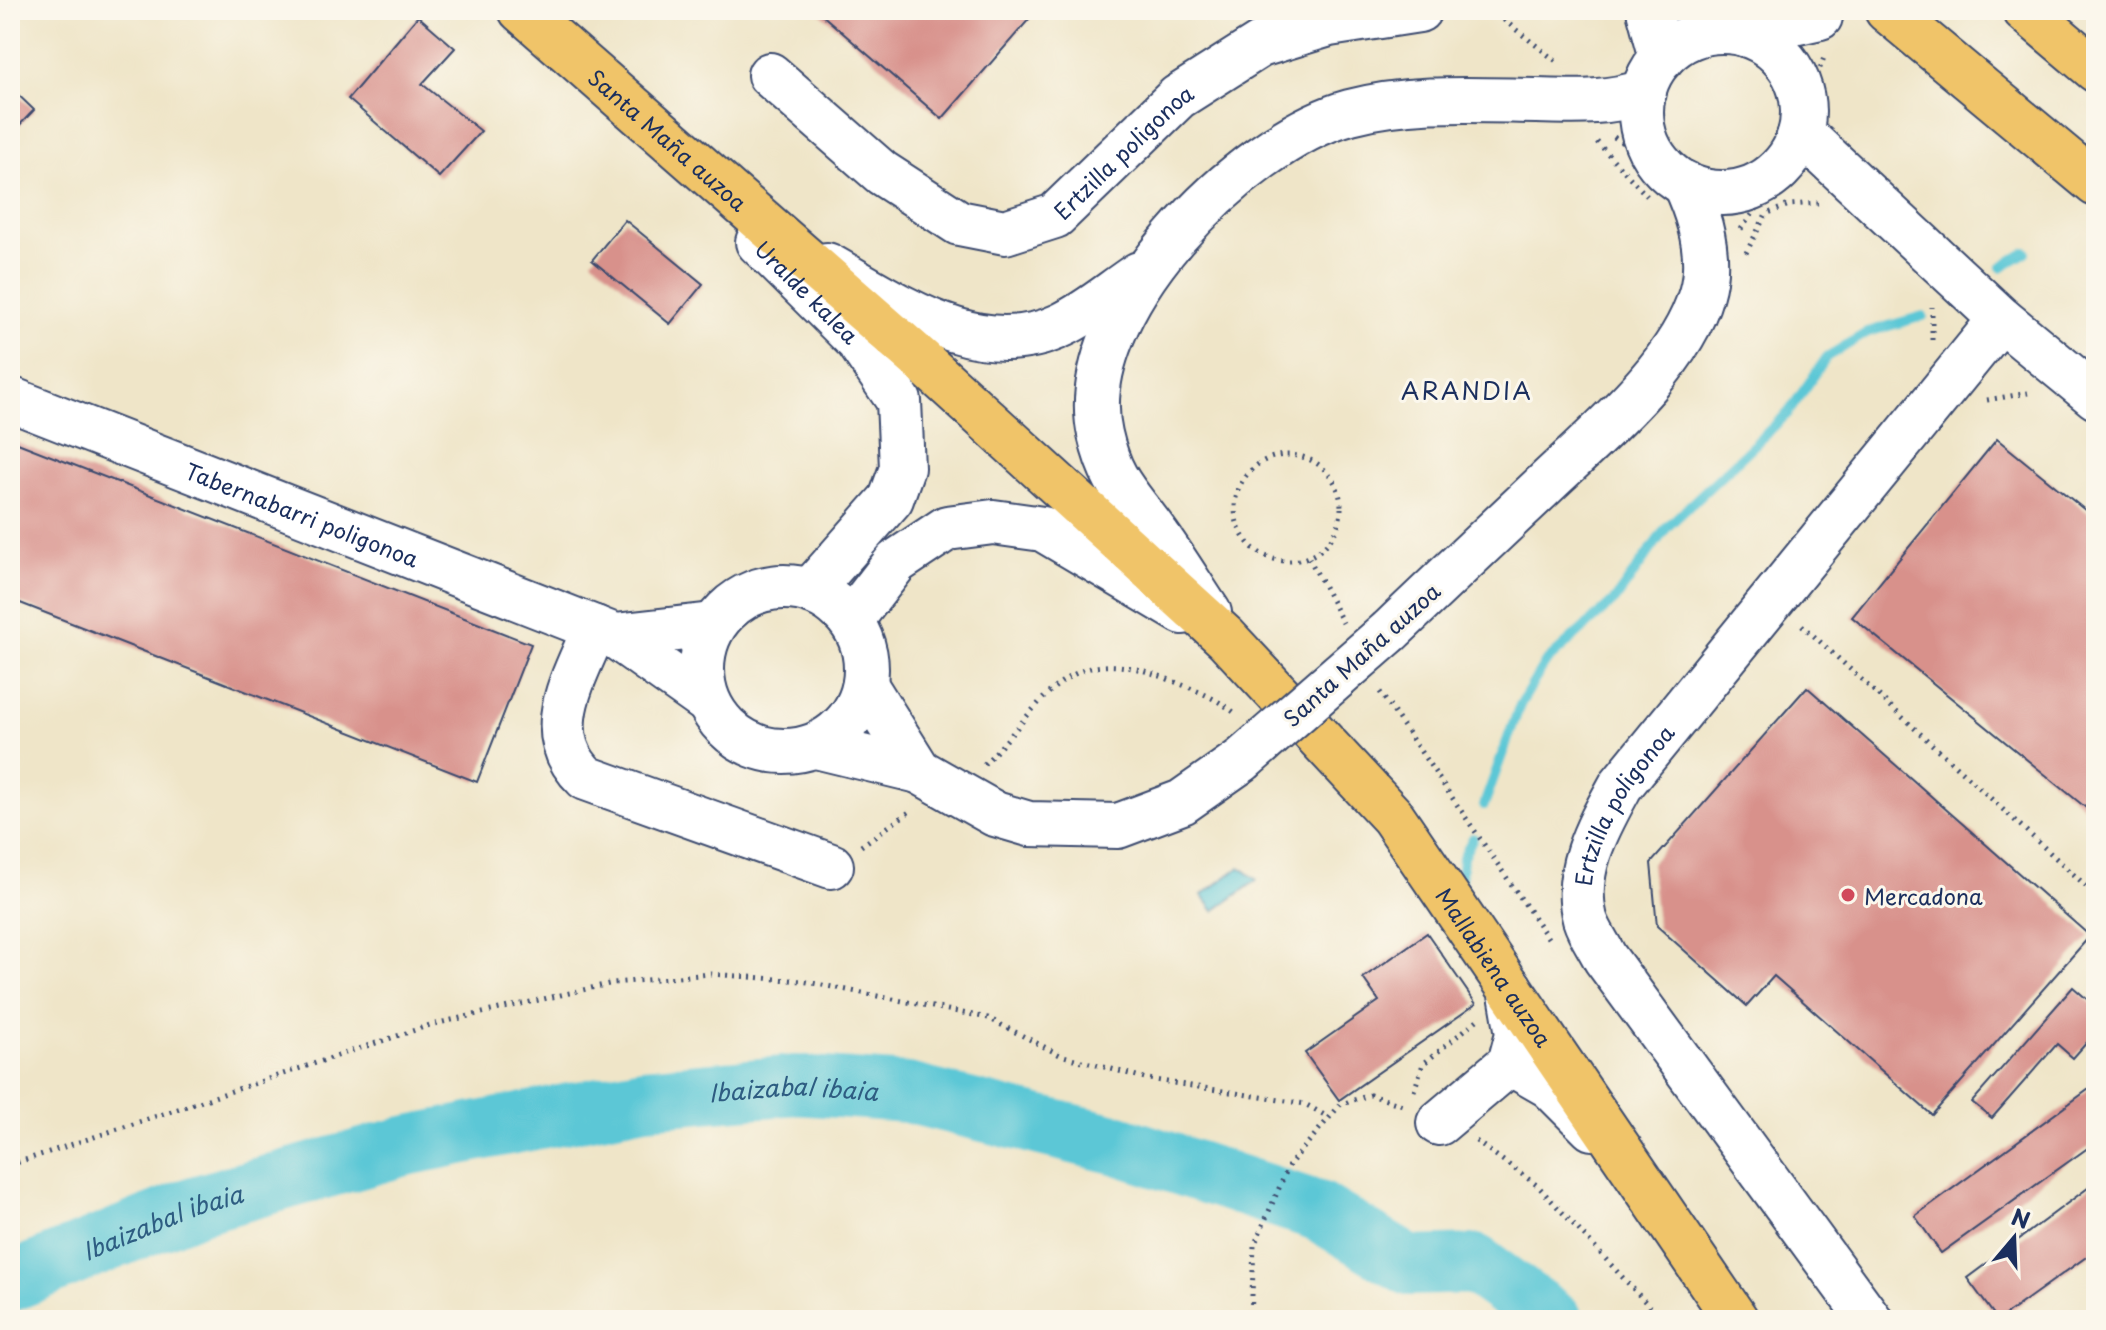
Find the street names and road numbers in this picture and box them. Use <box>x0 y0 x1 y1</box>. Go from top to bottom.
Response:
street label: Santa Maña auzoa <box>582 60 755 218</box>
street label: Ertzilla poligonoa <box>1045 75 1199 226</box>
street label: Uralde kalea <box>748 232 868 351</box>
street label: Tabernabarri poligonoa <box>181 453 424 574</box>
street label: Santa Maña auzoa <box>1275 574 1447 734</box>
street label: Ertzilla poligonoa <box>1565 717 1681 888</box>
street label: Mallabiena auzoa <box>1429 880 1561 1053</box>

